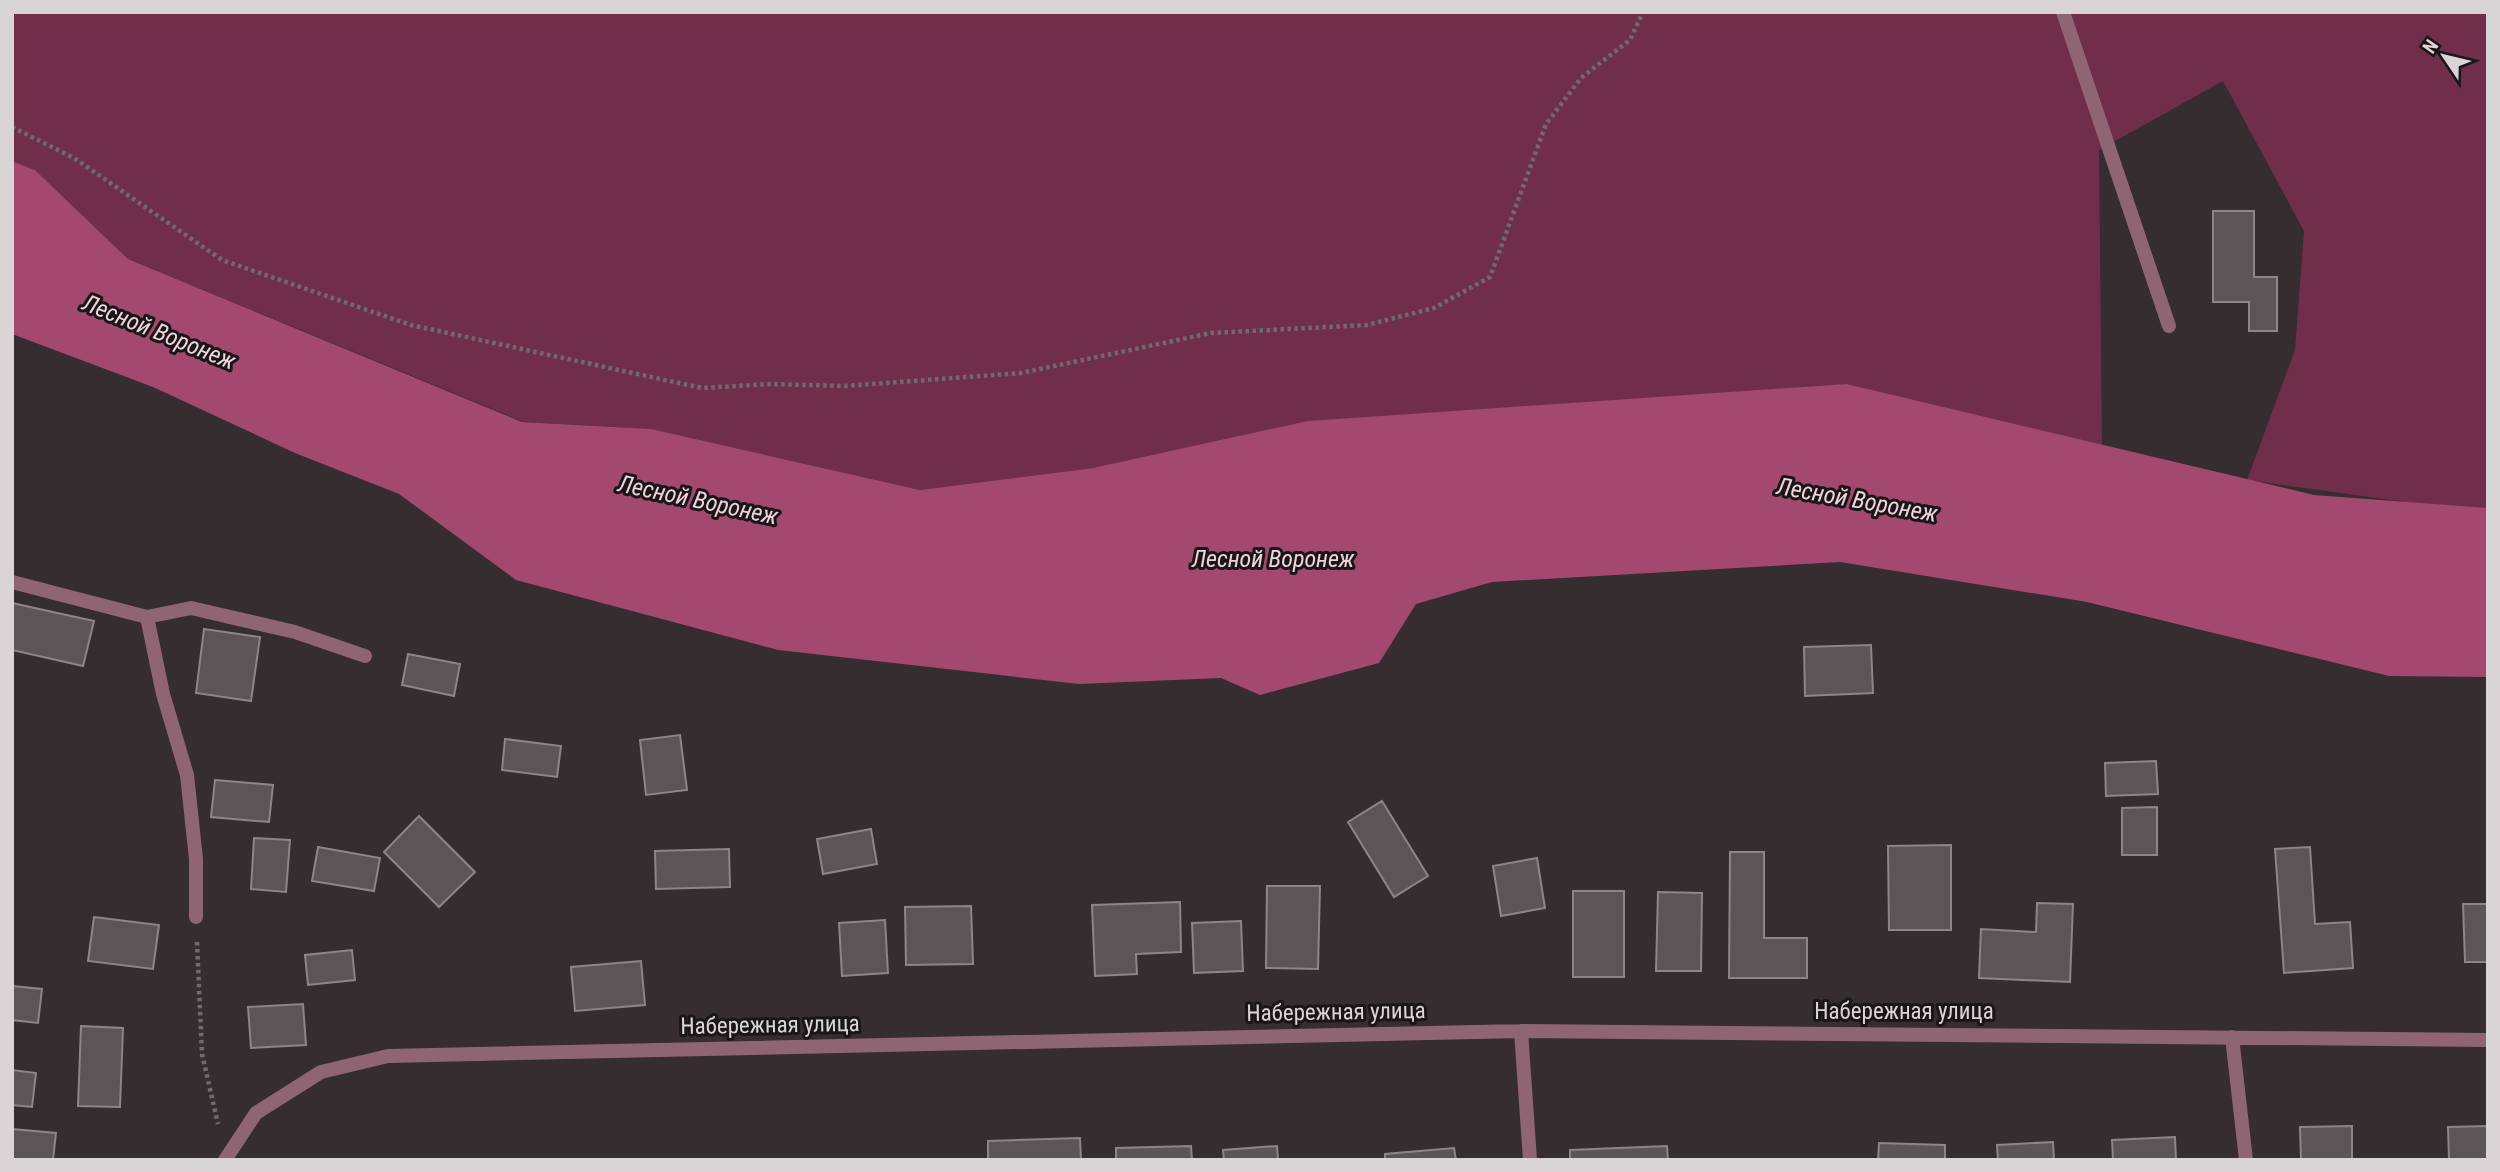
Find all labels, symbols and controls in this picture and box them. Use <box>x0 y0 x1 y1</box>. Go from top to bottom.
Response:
north arrow <box>2409 21 2479 91</box>
text: N <box>2418 35 2443 58</box>
water label: Лесной Воронеж <box>77 288 240 376</box>
water label: Лесной Воронеж <box>615 469 781 531</box>
water label: Лесной Воронеж <box>1774 472 1940 528</box>
water label: Лесной Воронеж <box>1191 545 1355 573</box>
street label: Набережная улица <box>1246 997 1426 1027</box>
street label: Набережная улица <box>1814 998 1994 1025</box>
street label: Набережная улица <box>680 1010 860 1040</box>

